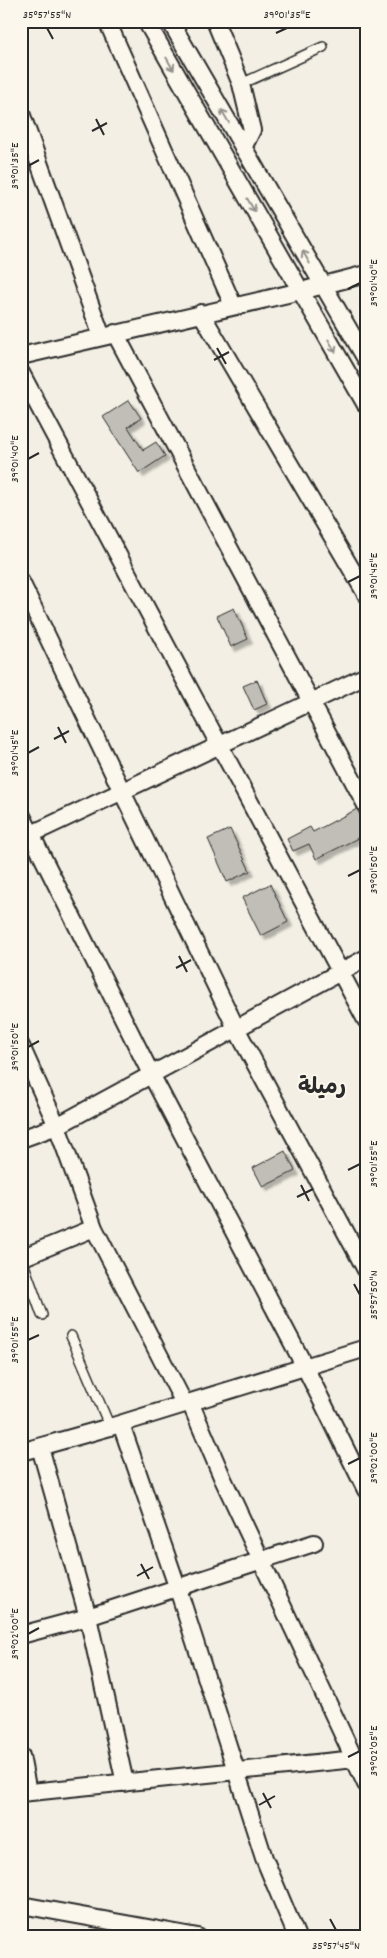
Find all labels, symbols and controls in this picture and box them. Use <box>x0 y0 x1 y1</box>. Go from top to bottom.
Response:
text: 35°57'55"N <box>23 7 71 24</box>
text: 39°01'35"E <box>264 7 311 24</box>
one-way arrow <box>166 56 176 70</box>
one-way arrow <box>220 109 229 124</box>
text: 39°01'35"E <box>7 142 24 189</box>
one-way arrow <box>247 197 257 211</box>
one-way arrow <box>301 250 311 264</box>
text: 39°01'40"E <box>366 259 383 307</box>
one-way arrow <box>327 338 337 353</box>
text: 39°01'40"E <box>7 435 24 483</box>
text: 39°01'45"E <box>366 552 383 599</box>
text: 39°01'45"E <box>7 729 24 776</box>
text: 39°01'50"E <box>366 845 383 894</box>
text: 39°01'50"E <box>7 1022 24 1071</box>
district label: رميلة <box>298 1073 346 1104</box>
text: 39°01'55"E <box>366 1140 383 1188</box>
text: 35°57'50"N <box>366 1270 383 1320</box>
text: 39°01'55"E <box>7 1316 24 1364</box>
text: 39°02'00"E <box>366 1432 383 1484</box>
text: 39°02'00"E <box>7 1608 24 1660</box>
text: 39°02'05"E <box>366 1725 383 1776</box>
text: 35°57'45"N <box>312 1938 360 1955</box>

